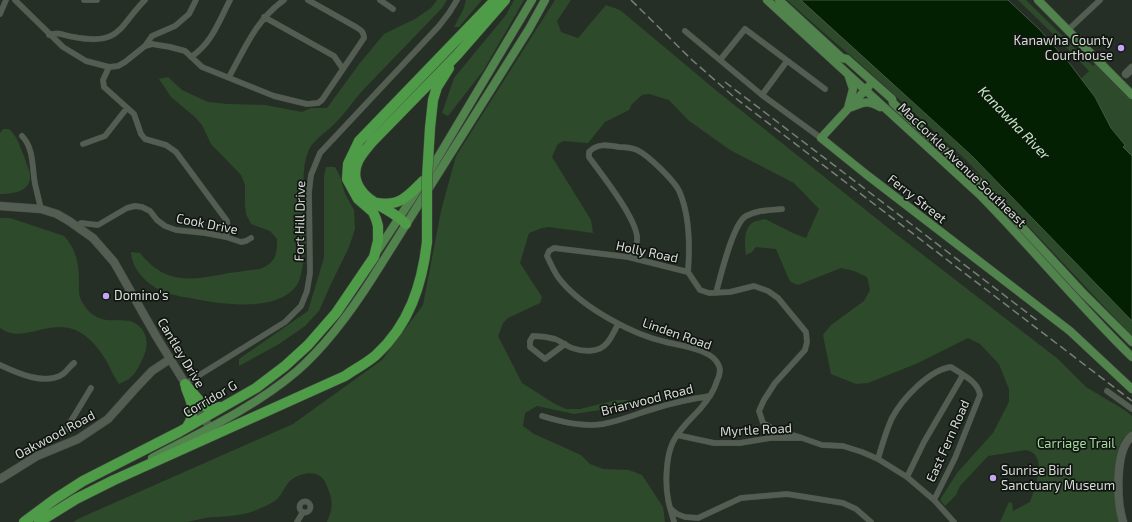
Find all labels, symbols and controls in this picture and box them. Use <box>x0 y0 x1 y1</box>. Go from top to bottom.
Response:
place label: Kanawha County Courthouse <box>1014 33 1113 64</box>
marker: Kanawha County Courthouse <box>1116 43 1126 53</box>
water label: Kanawha River <box>975 83 1053 163</box>
street label: MacCorkle Avenue Southeast <box>895 100 1029 230</box>
street label: Ferry Street <box>885 171 949 227</box>
street label: Fort Hill Drive <box>291 181 309 261</box>
street label: Cook Drive <box>175 210 239 238</box>
street label: Holly Road <box>614 238 680 266</box>
place label: Domino's <box>114 288 169 304</box>
marker: Domino's <box>101 291 111 301</box>
street label: Cantley Drive <box>154 315 208 391</box>
street label: Linden Road <box>640 315 714 353</box>
street label: Corridor G <box>180 377 240 421</box>
street label: Briarwood Road <box>599 381 695 419</box>
street label: East Fern Road <box>923 398 973 484</box>
street label: Oakwood Road <box>12 407 98 463</box>
street label: Myrtle Road <box>720 420 792 440</box>
park label: Carriage Trail <box>1037 436 1115 452</box>
place label: Sunrise Bird Sanctuary Museum <box>1001 463 1115 494</box>
marker: Sunrise Bird Sanctuary Museum <box>988 473 998 483</box>

